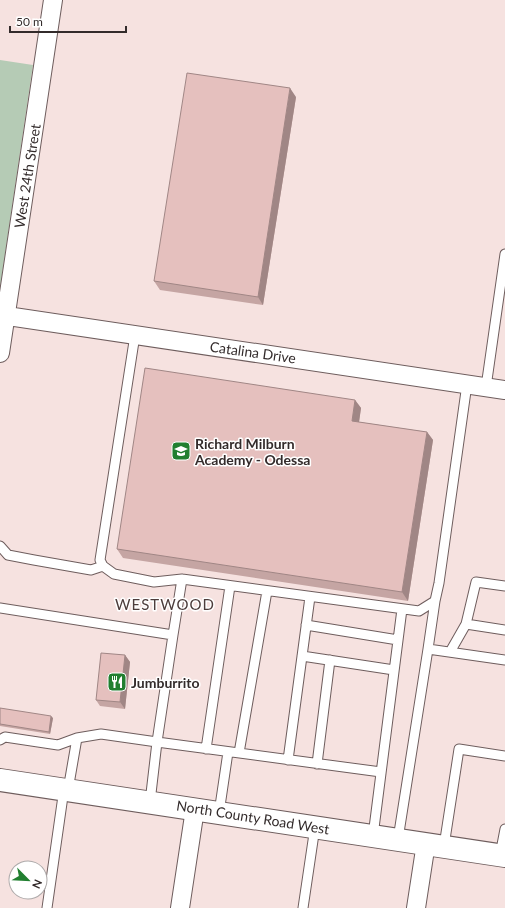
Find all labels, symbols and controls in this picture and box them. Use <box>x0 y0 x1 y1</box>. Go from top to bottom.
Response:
scale bar <box>10 8 126 34</box>
text: 50 m <box>16 14 43 29</box>
street label: West 24th Street <box>10 123 44 229</box>
street label: Catalina Drive <box>209 338 297 366</box>
place label: Richard Milburn Academy - Odessa <box>194 435 310 468</box>
school or university icon: Richard Milburn Academy - Odessa <box>170 440 192 462</box>
district label: WESTWOOD <box>115 595 215 613</box>
restaurant icon: Jumburrito <box>106 671 128 693</box>
place label: Jumburrito <box>131 674 199 691</box>
street label: North County Road West <box>175 797 331 837</box>
north arrow <box>8 860 48 900</box>
text: N <box>30 878 45 891</box>

